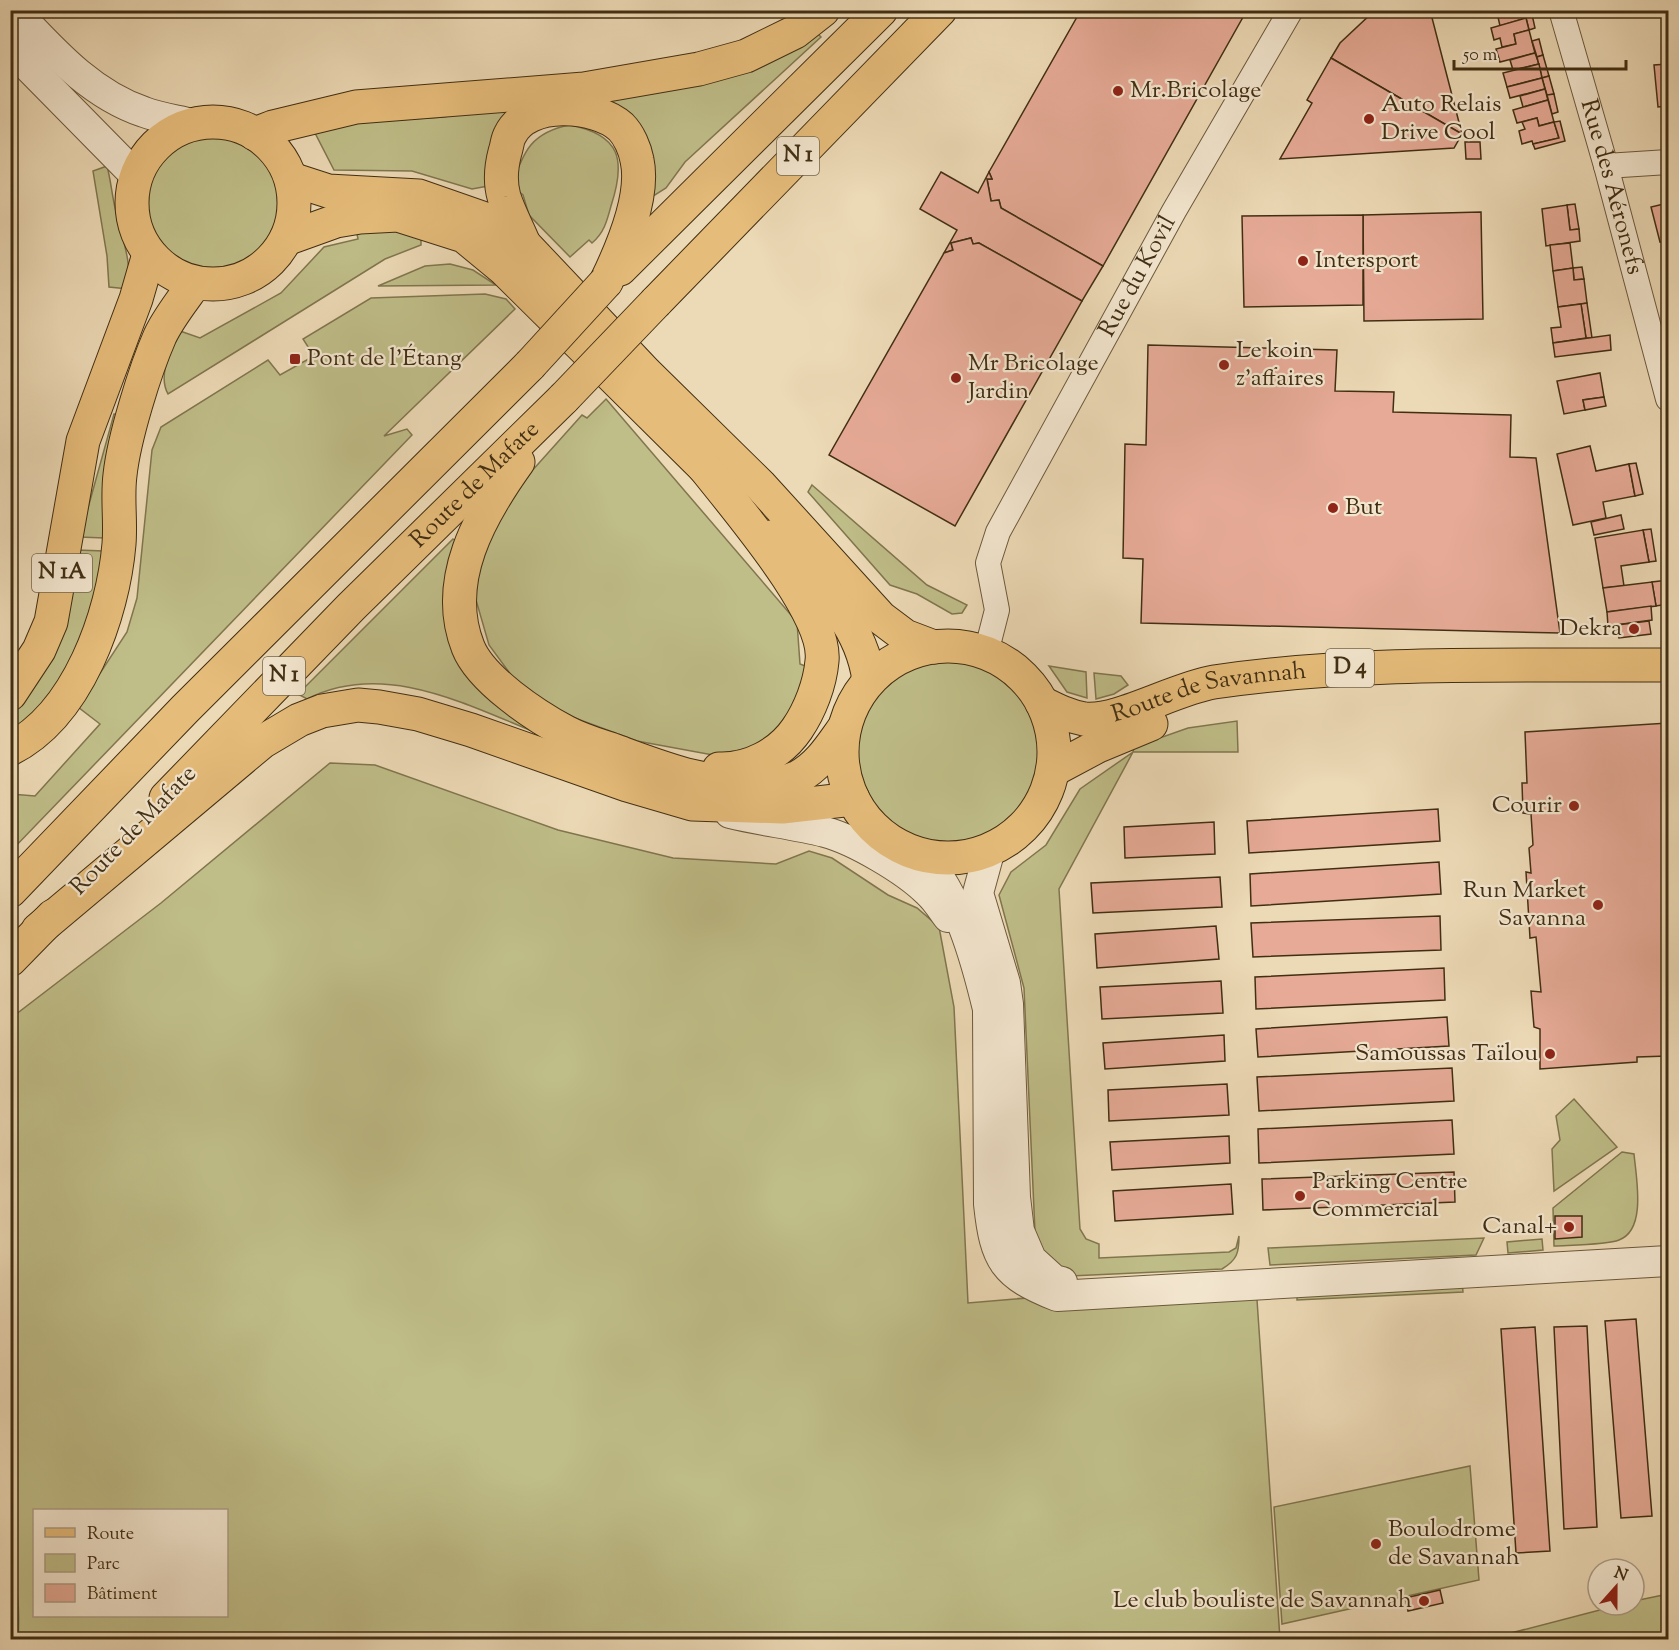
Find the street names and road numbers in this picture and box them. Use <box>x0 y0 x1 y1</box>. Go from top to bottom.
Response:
street label: Rue des Aéronefs <box>1571 95 1651 278</box>
road number: N 1 <box>777 137 819 175</box>
street label: Rue du Kovil <box>1091 210 1185 344</box>
street label: Route de Mafate <box>403 414 548 557</box>
road number: N 1A <box>32 554 92 592</box>
road number: D 4 <box>1326 649 1374 687</box>
street label: Route de Savannah <box>1108 655 1308 732</box>
road number: N 1 <box>263 657 305 695</box>
street label: Route de Mafate <box>63 758 205 904</box>

